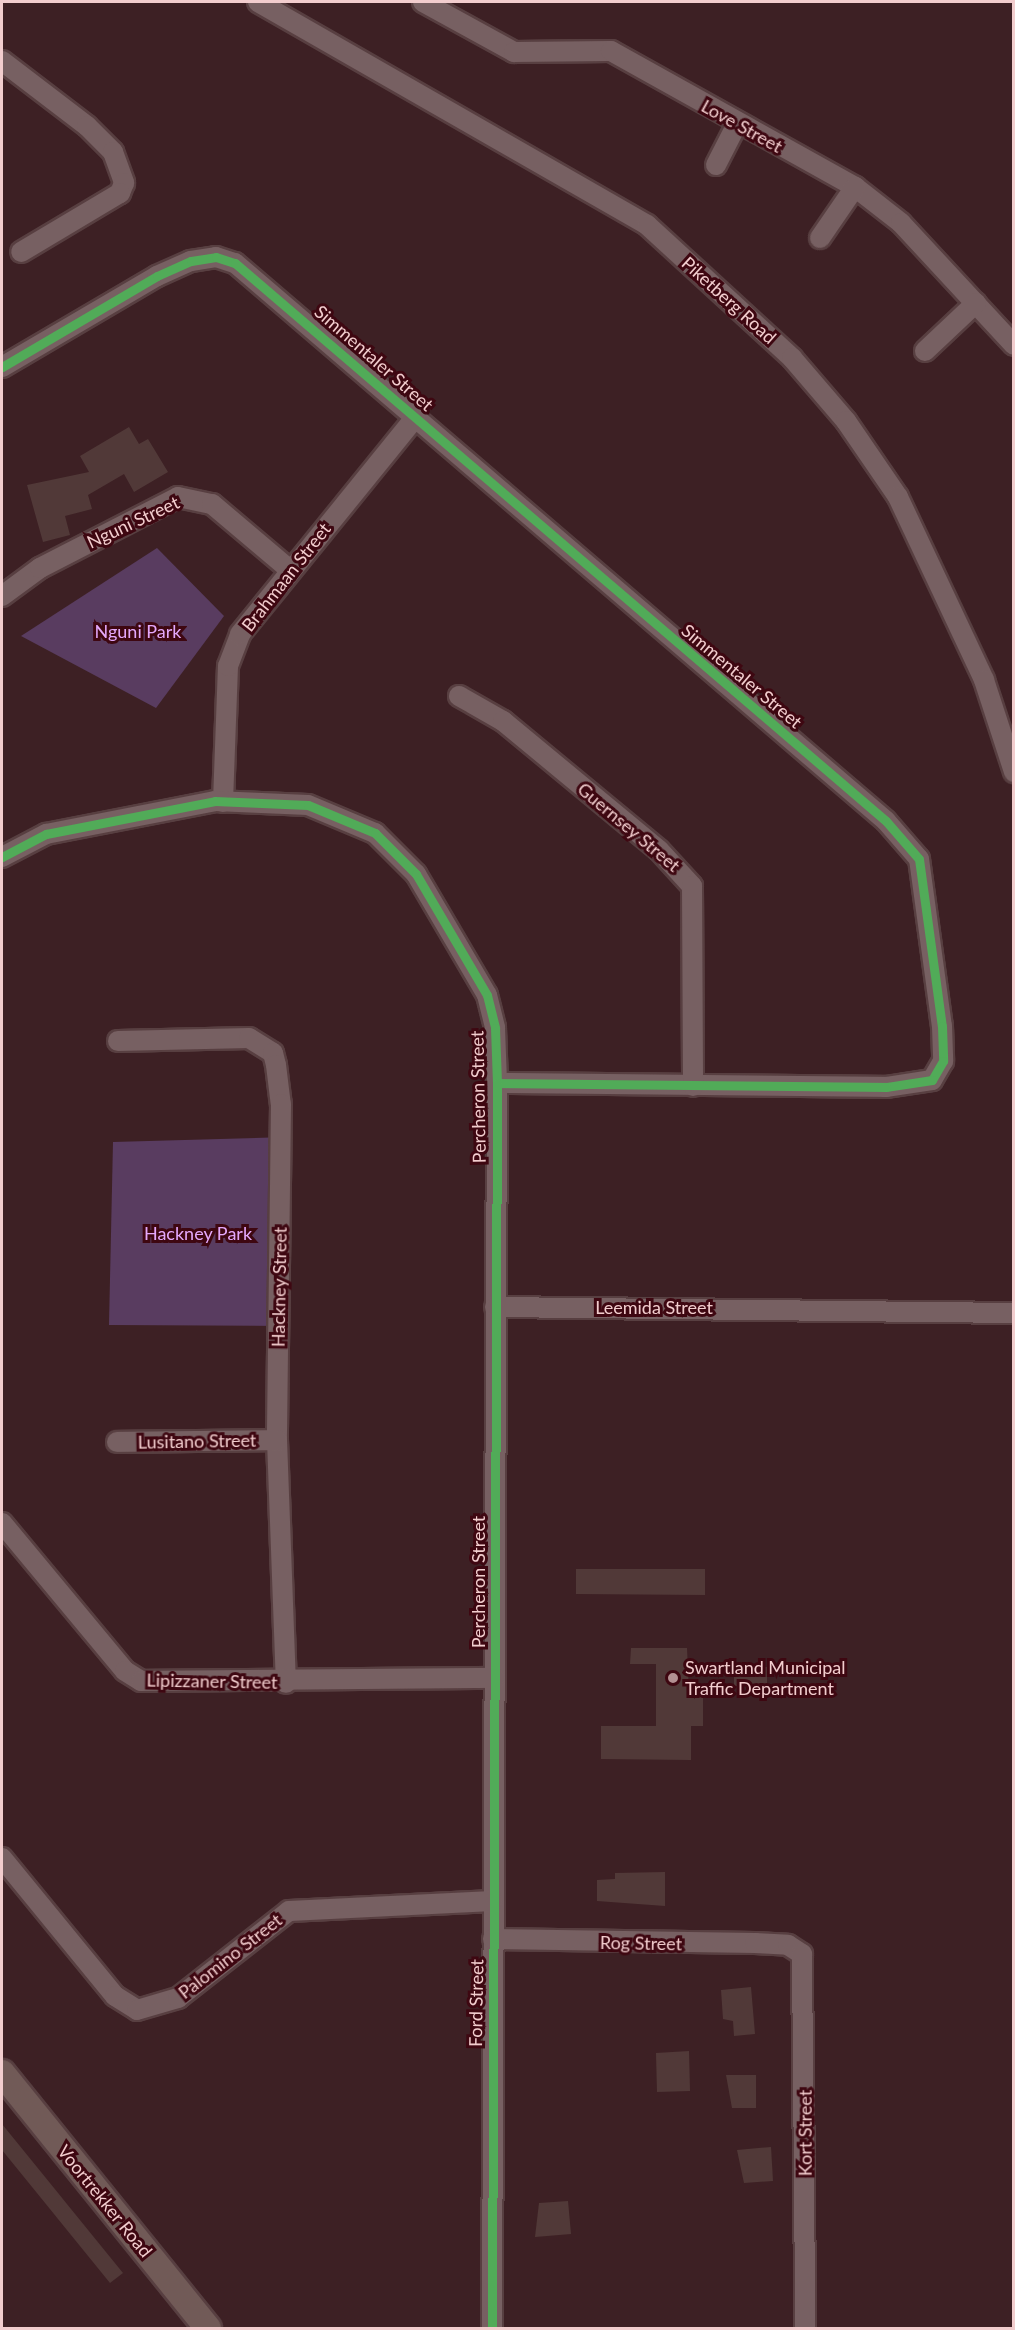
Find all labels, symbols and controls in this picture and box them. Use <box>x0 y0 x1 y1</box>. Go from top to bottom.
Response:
street label: Love Street <box>698 95 786 157</box>
street label: Piketberg Road <box>677 252 781 348</box>
street label: Simmentaler Street <box>310 300 438 416</box>
street label: Nguni Street <box>83 491 183 553</box>
street label: Brahmaan Street <box>237 519 335 635</box>
street label: Simmentaler Street <box>677 619 807 733</box>
park label: Nguni Park <box>95 620 181 642</box>
street label: Guernsey Street <box>573 778 685 876</box>
street label: Percheron Street <box>466 1031 490 1163</box>
park label: Hackney Park <box>144 1222 252 1244</box>
street label: Hackney Street <box>267 1226 291 1348</box>
street label: Leemida Street <box>595 1296 713 1318</box>
street label: Lusitano Street <box>138 1429 256 1453</box>
street label: Percheron Street <box>467 1516 489 1648</box>
place label: Swartland Municipal Traffic Department <box>685 1657 846 1700</box>
street label: Lipizzaner Street <box>146 1669 278 1693</box>
marker: Swartland Municipal Traffic Department <box>666 1671 680 1685</box>
street label: Palomino Street <box>174 1909 286 2003</box>
street label: Rog Street <box>600 1931 682 1955</box>
street label: Ford Street <box>464 1959 488 2047</box>
street label: Kort Street <box>794 2090 816 2176</box>
street label: Voortrekker Road <box>53 2140 157 2262</box>

